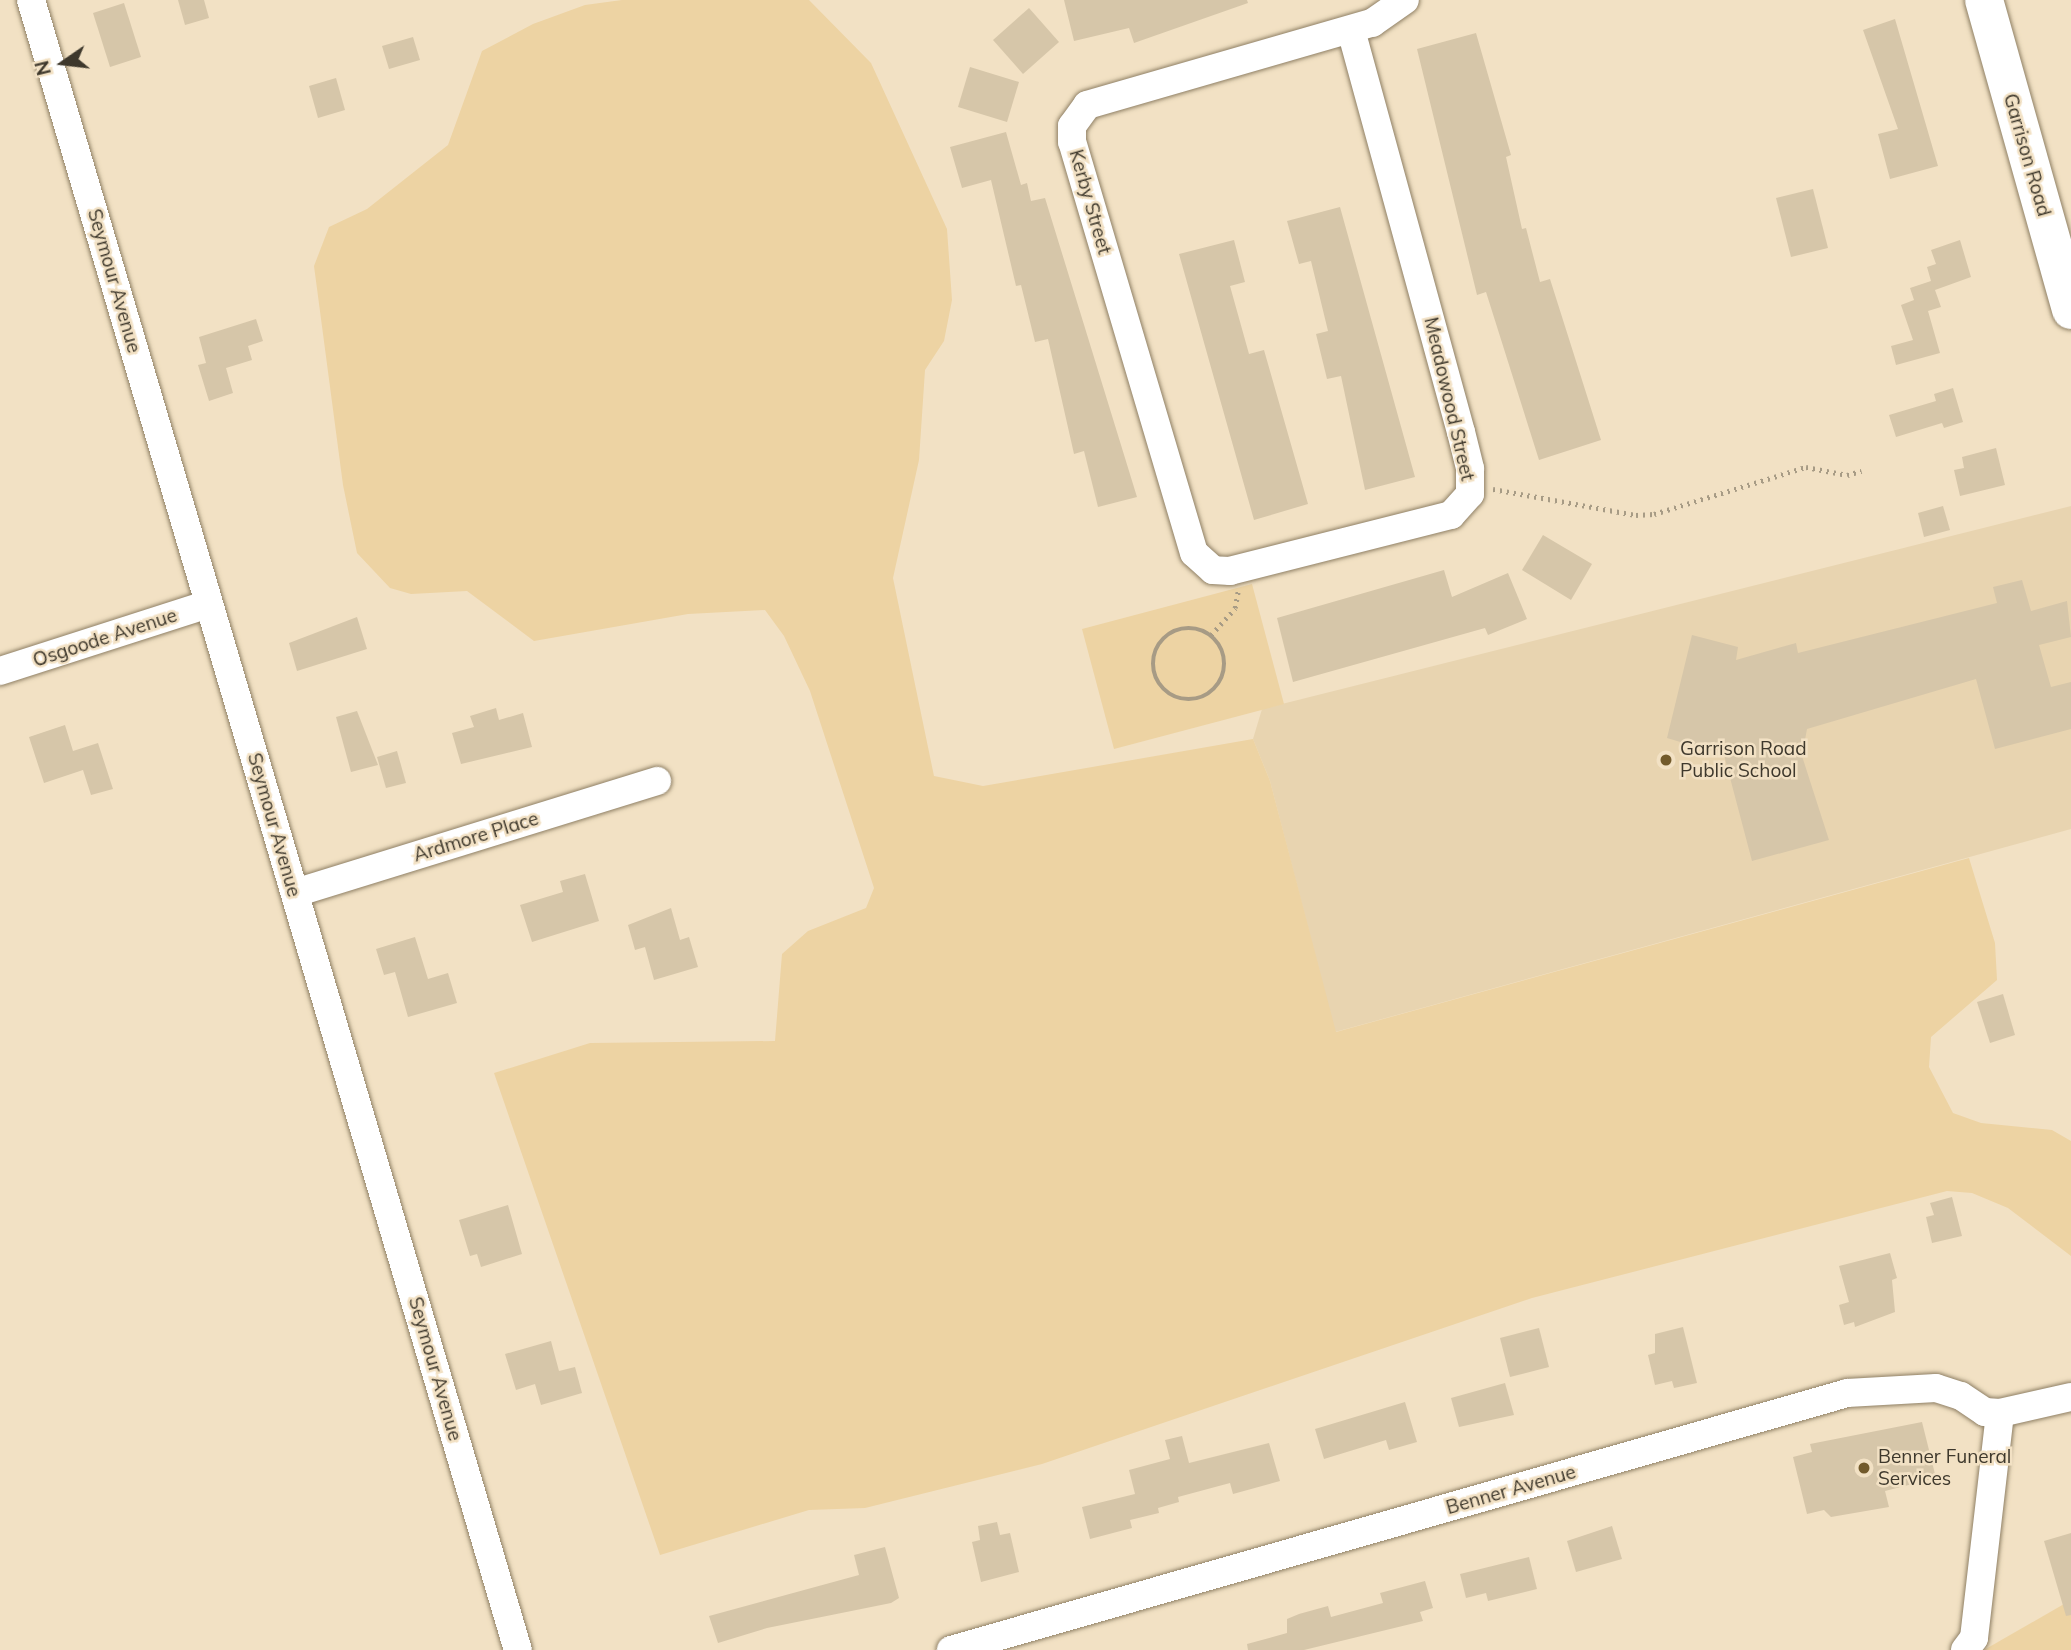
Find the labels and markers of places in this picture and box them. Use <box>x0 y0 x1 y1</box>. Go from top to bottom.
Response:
place label: Garrison Road Public School <box>1680 738 1807 782</box>
marker: Garrison Road Public School <box>1658 752 1674 768</box>
place label: Benner Funeral Services <box>1878 1446 2011 1490</box>
marker: Benner Funeral Services <box>1856 1460 1872 1476</box>

